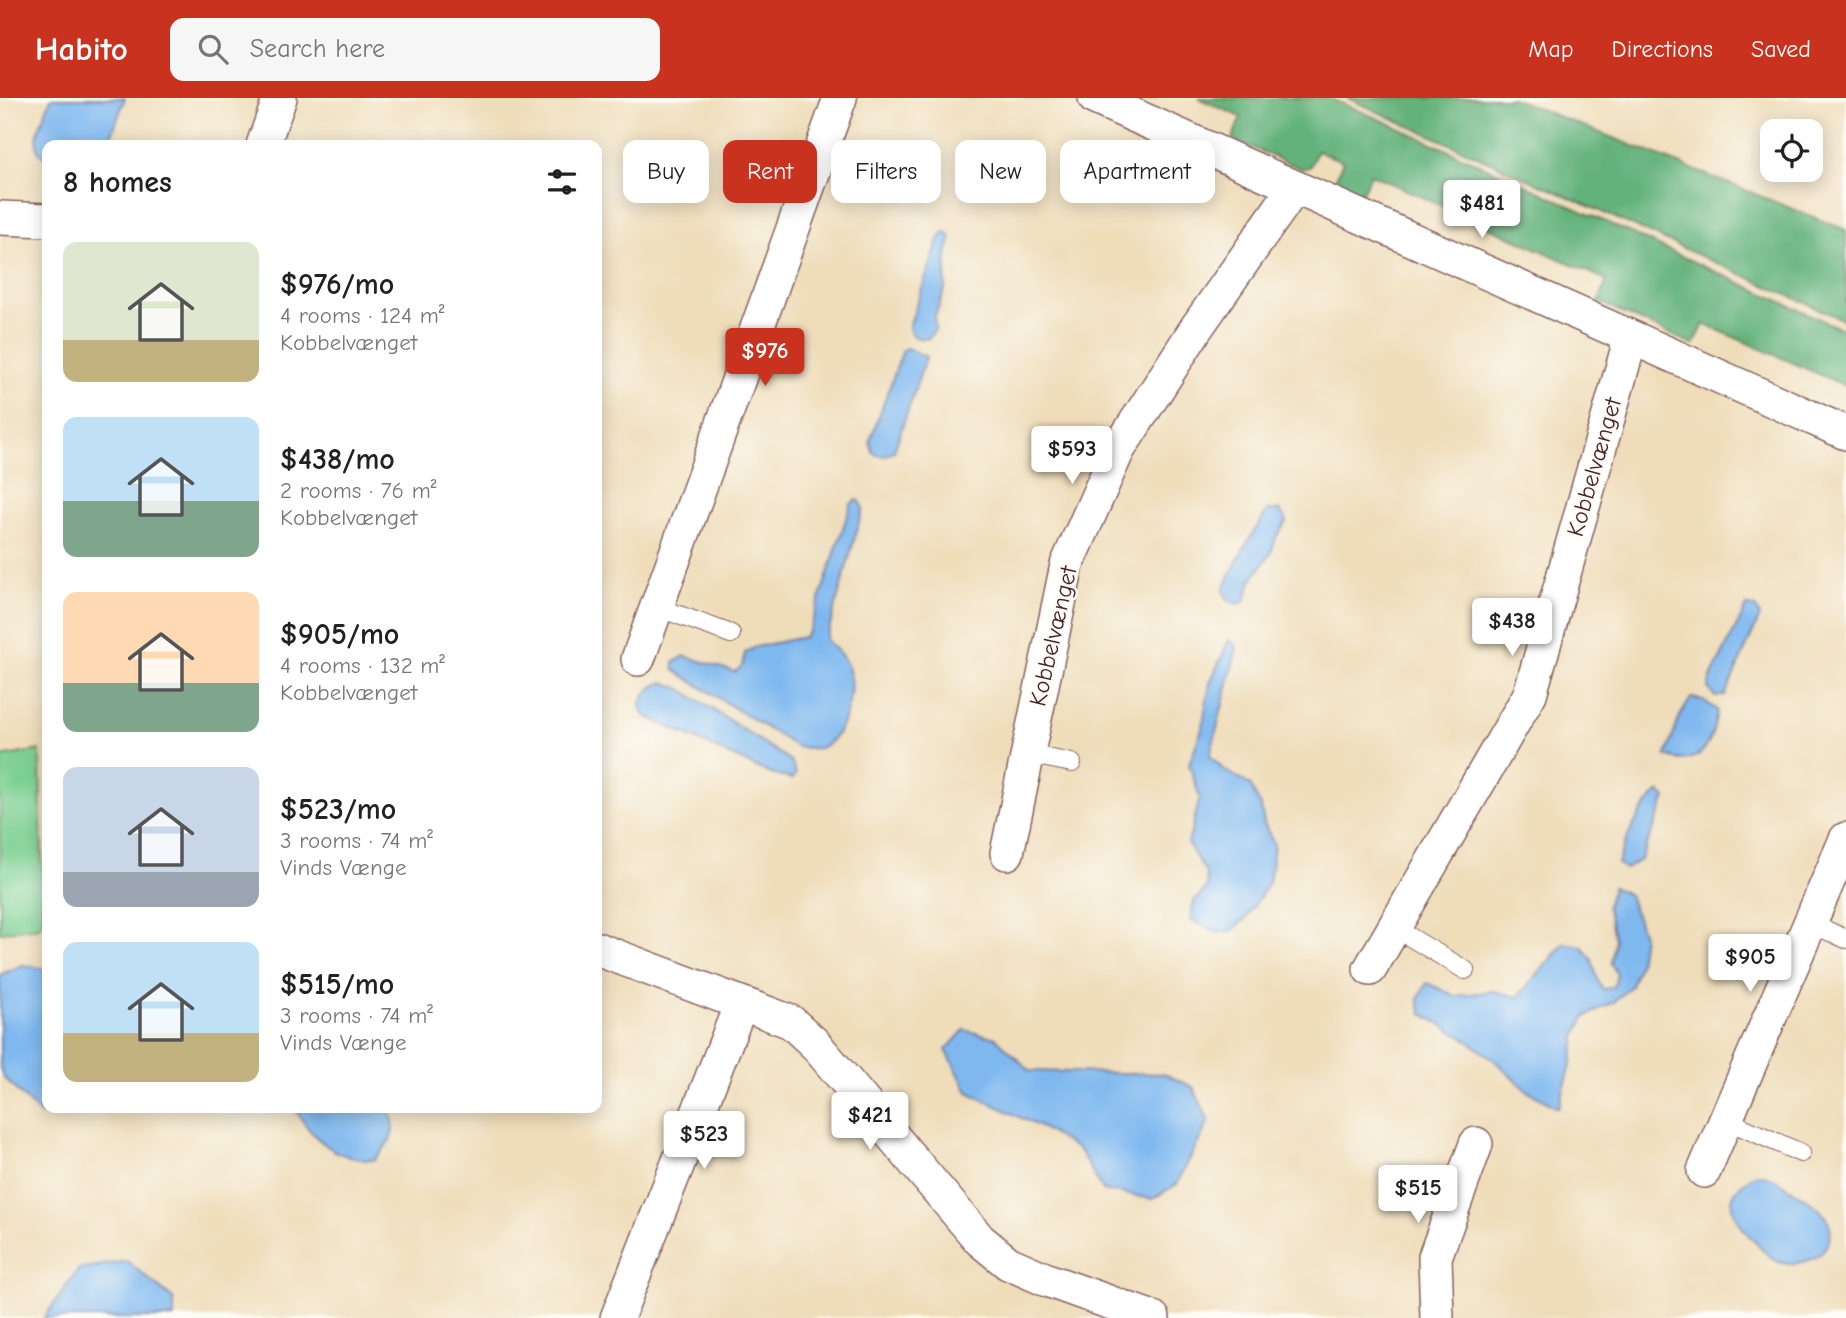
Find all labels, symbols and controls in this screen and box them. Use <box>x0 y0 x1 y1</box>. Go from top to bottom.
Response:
search box <box>170 18 660 81</box>
text: Habito <box>35 30 128 68</box>
icon: search <box>194 30 232 68</box>
text: Search here <box>250 34 385 64</box>
text: Map <box>1528 35 1574 63</box>
text: Directions <box>1612 35 1713 63</box>
text: Saved <box>1751 35 1811 63</box>
map controls <box>1760 119 1823 182</box>
button: locate <box>1760 119 1823 182</box>
chip: Buy <box>623 140 709 203</box>
chip: Rent <box>723 140 817 203</box>
chip: Filters <box>831 140 941 203</box>
chip: New <box>955 140 1046 203</box>
chip: Apartment <box>1060 140 1215 203</box>
icon: filters <box>543 163 581 201</box>
text: 8 homes <box>63 165 172 200</box>
pin: $481 <box>1441 180 1523 240</box>
text: $481 <box>1459 189 1505 216</box>
text: $976/mo <box>280 267 394 302</box>
icon: home <box>119 270 203 354</box>
text: 4 rooms · 124 m² <box>280 302 444 329</box>
pin: $976 <box>724 328 806 388</box>
text: Kobbelvænget <box>280 329 417 356</box>
text: $976 <box>741 337 789 364</box>
street label: Kobbelvænget <box>1561 393 1628 540</box>
pin: $593 <box>1031 426 1113 486</box>
text: $593 <box>1047 435 1097 462</box>
text: $438/mo <box>280 442 395 477</box>
icon: home <box>119 445 203 529</box>
text: 2 rooms · 76 m² <box>280 477 436 504</box>
text: Kobbelvænget <box>280 504 417 531</box>
street label: Kobbelvænget <box>1023 562 1083 709</box>
pin: $438 <box>1471 598 1553 658</box>
text: $438 <box>1488 607 1536 634</box>
text: $905/mo <box>280 617 399 652</box>
icon: home <box>119 620 203 704</box>
text: 4 rooms · 132 m² <box>280 652 445 679</box>
text: Kobbelvænget <box>280 679 417 706</box>
text: $523/mo <box>280 792 396 827</box>
icon: home <box>119 795 203 879</box>
text: 3 rooms · 74 m² <box>280 827 433 854</box>
text: Vinds Vænge <box>280 854 406 881</box>
pin: $905 <box>1709 934 1791 994</box>
text: $905 <box>1724 943 1776 970</box>
text: $515/mo <box>280 967 394 1002</box>
icon: home <box>119 970 203 1054</box>
text: 3 rooms · 74 m² <box>280 1002 433 1029</box>
text: Vinds Vænge <box>280 1029 406 1056</box>
pin: $421 <box>829 1093 911 1152</box>
text: $421 <box>847 1101 893 1128</box>
pin: $523 <box>663 1112 745 1171</box>
text: $523 <box>680 1120 728 1147</box>
pin: $515 <box>1377 1166 1459 1225</box>
text: $515 <box>1394 1174 1442 1201</box>

